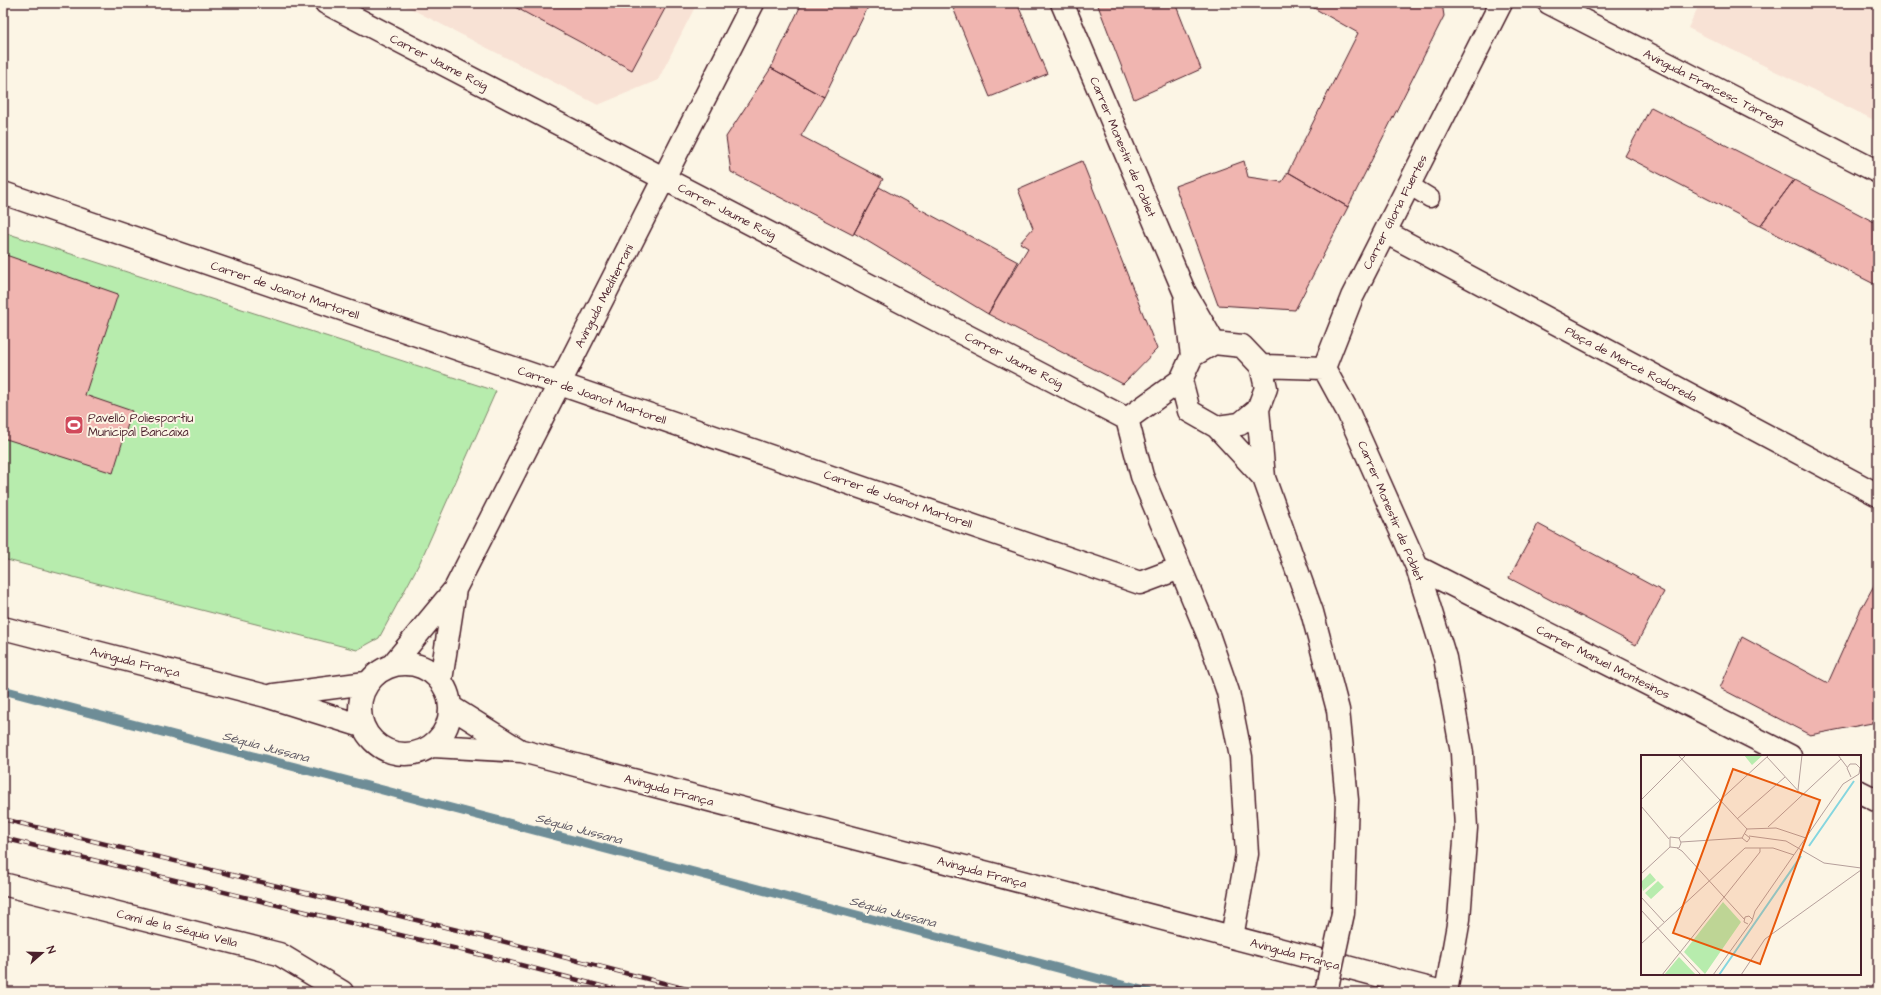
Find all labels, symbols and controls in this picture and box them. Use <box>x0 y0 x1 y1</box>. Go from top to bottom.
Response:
street label: Carrer Jaume Roig <box>386 30 491 95</box>
street label: Avinguda Francesc Tàrrega <box>1640 45 1787 132</box>
street label: Carrer Monestir de Poblet <box>1085 74 1160 220</box>
street label: Carrer Gloria Fuertes <box>1359 152 1432 273</box>
street label: Carrer Jaume Roig <box>674 179 779 244</box>
street label: Avinguda Mediterrani <box>571 241 639 351</box>
street label: Carrer de Joanot Martorell <box>208 257 361 324</box>
street label: Plaça de Mercè Rodoreda <box>1562 322 1700 406</box>
street label: Carrer Jaume Roig <box>961 328 1066 393</box>
street label: Carrer de Joanot Martorell <box>515 362 668 429</box>
place label: Pavelló Poliesportiu Municipal Bancaixa <box>88 410 193 441</box>
sports icon: Pavelló Poliesportiu Municipal Bancaixa <box>63 414 85 436</box>
street label: Carrer Monestir de Poblet <box>1353 438 1428 584</box>
street label: Carrer de Joanot Martorell <box>821 466 974 533</box>
street label: Carrer Manuel Montesinos <box>1533 621 1672 704</box>
street label: Avinguda França <box>88 643 181 683</box>
water label: Séquia Jussana <box>221 727 312 767</box>
inset map <box>1641 755 1861 975</box>
street label: Avinguda França <box>622 770 715 812</box>
water label: Séquia Jussana <box>534 809 625 849</box>
street label: Avinguda França <box>935 852 1028 894</box>
water label: Séquia Jussana <box>848 892 939 932</box>
street label: Camí de la Séquia Vella <box>115 905 239 952</box>
north arrow <box>22 933 62 973</box>
street label: Avinguda França <box>1248 934 1341 976</box>
text: N <box>43 944 59 956</box>

